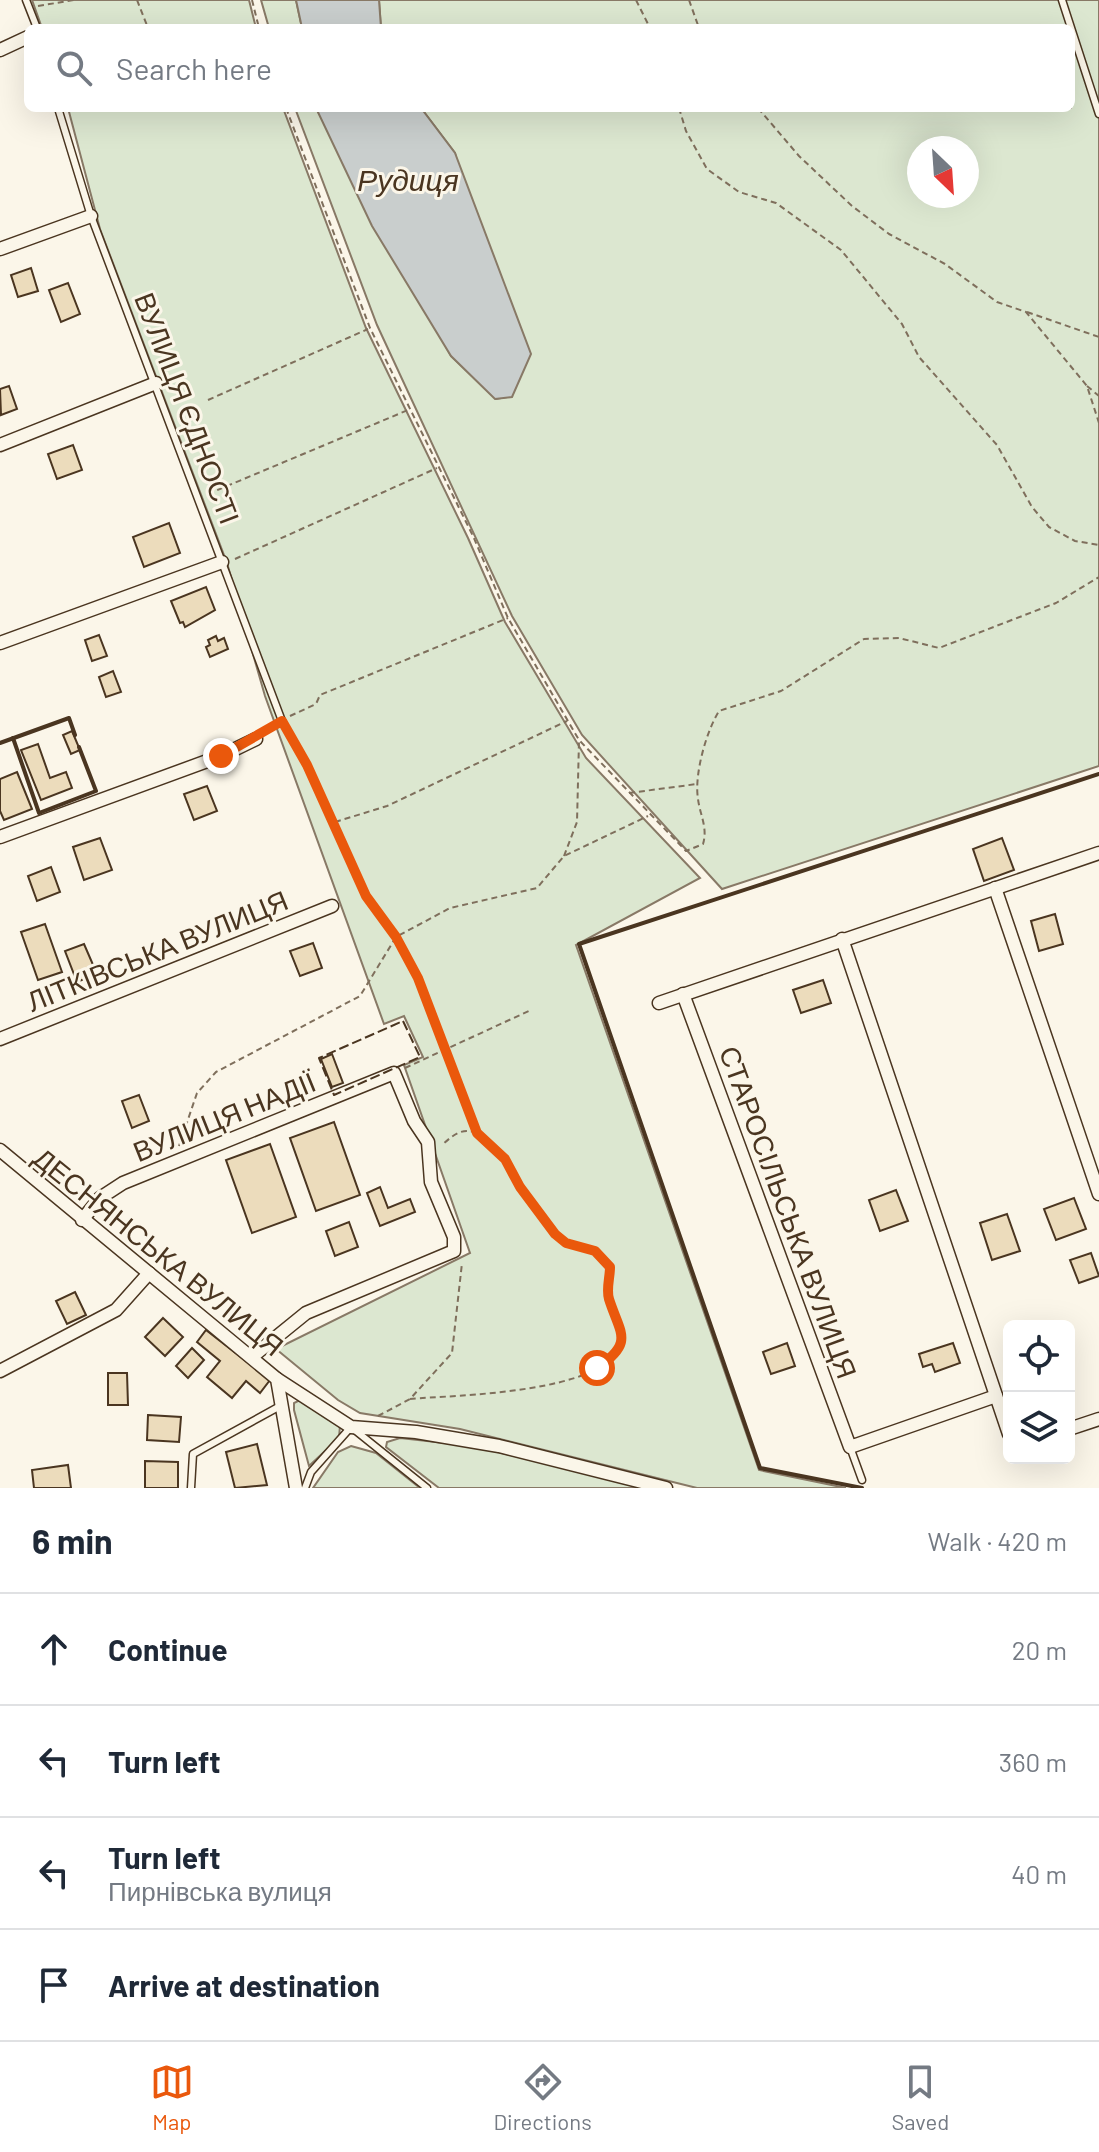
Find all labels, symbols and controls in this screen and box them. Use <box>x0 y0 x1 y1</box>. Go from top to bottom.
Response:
search box <box>24 24 1075 112</box>
icon: search <box>52 46 96 90</box>
text: Search here <box>116 50 272 86</box>
north arrow <box>907 136 979 208</box>
water label: Рудиця <box>357 161 459 197</box>
street label: ВУЛИЦЯ ЄДНОСТІ <box>128 288 248 528</box>
route end <box>203 738 239 774</box>
street label: ЛІТКІВСЬКА ВУЛИЦЯ <box>22 882 292 1018</box>
street label: СТАРОСІЛЬСЬКА ВУЛИЦЯ <box>713 1041 865 1383</box>
street label: ВУЛИЦЯ НАДІЇ <box>128 1064 320 1168</box>
street label: ДЕСНЯНСЬКА ВУЛИЦЯ <box>27 1140 291 1362</box>
map controls <box>1003 1320 1075 1464</box>
button: locate <box>1003 1320 1075 1392</box>
route start <box>579 1350 615 1386</box>
button: layers <box>1003 1392 1075 1464</box>
text: 6 min <box>32 1520 113 1561</box>
text: Walk · 420 m <box>928 1525 1067 1556</box>
icon: ahead <box>32 1627 76 1671</box>
text: Continue <box>108 1631 228 1667</box>
text: 20 m <box>1012 1634 1067 1665</box>
icon: left <box>32 1739 76 1783</box>
text: Turn left <box>108 1743 221 1779</box>
text: 360 m <box>999 1746 1067 1777</box>
text: Turn left <box>108 1839 221 1875</box>
icon: left <box>32 1851 76 1895</box>
text: 40 m <box>1011 1858 1067 1889</box>
text: Пирнівська вулиця <box>108 1875 332 1906</box>
icon: arrive <box>32 1963 76 2007</box>
text: Arrive at destination <box>108 1967 380 2003</box>
tab: Map <box>150 2060 194 2134</box>
tab: Directions <box>493 2060 592 2134</box>
tab: Saved <box>891 2060 949 2134</box>

